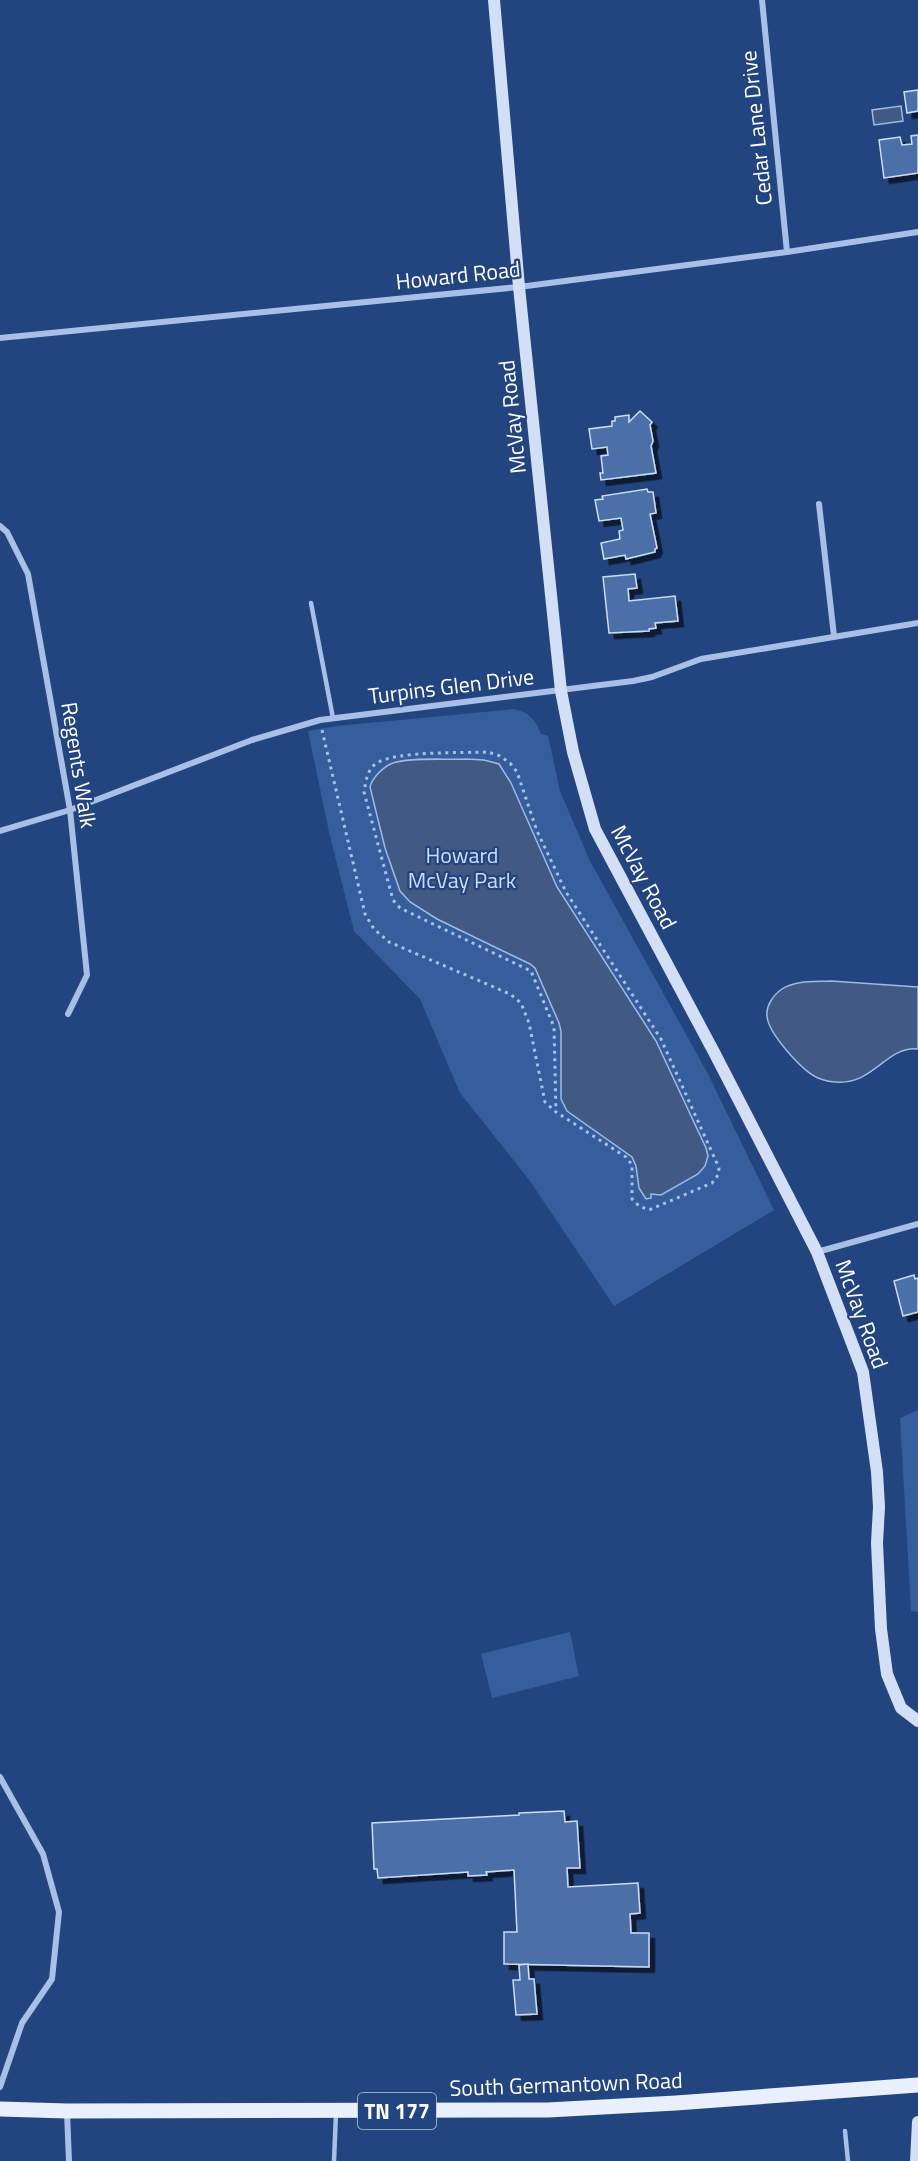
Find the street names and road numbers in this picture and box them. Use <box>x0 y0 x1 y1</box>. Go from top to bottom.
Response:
street label: Cedar Lane Drive <box>731 49 781 207</box>
street label: Howard Road <box>394 252 522 298</box>
street label: McVay Road <box>489 359 535 475</box>
street label: Turpins Glen Drive <box>366 659 536 713</box>
street label: Regents Walk <box>52 700 106 831</box>
street label: McVay Road <box>602 819 686 935</box>
street label: McVay Road <box>827 1255 897 1373</box>
street label: South Germantown Road <box>449 2063 683 2105</box>
road number: TN 177 <box>358 2093 436 2129</box>

